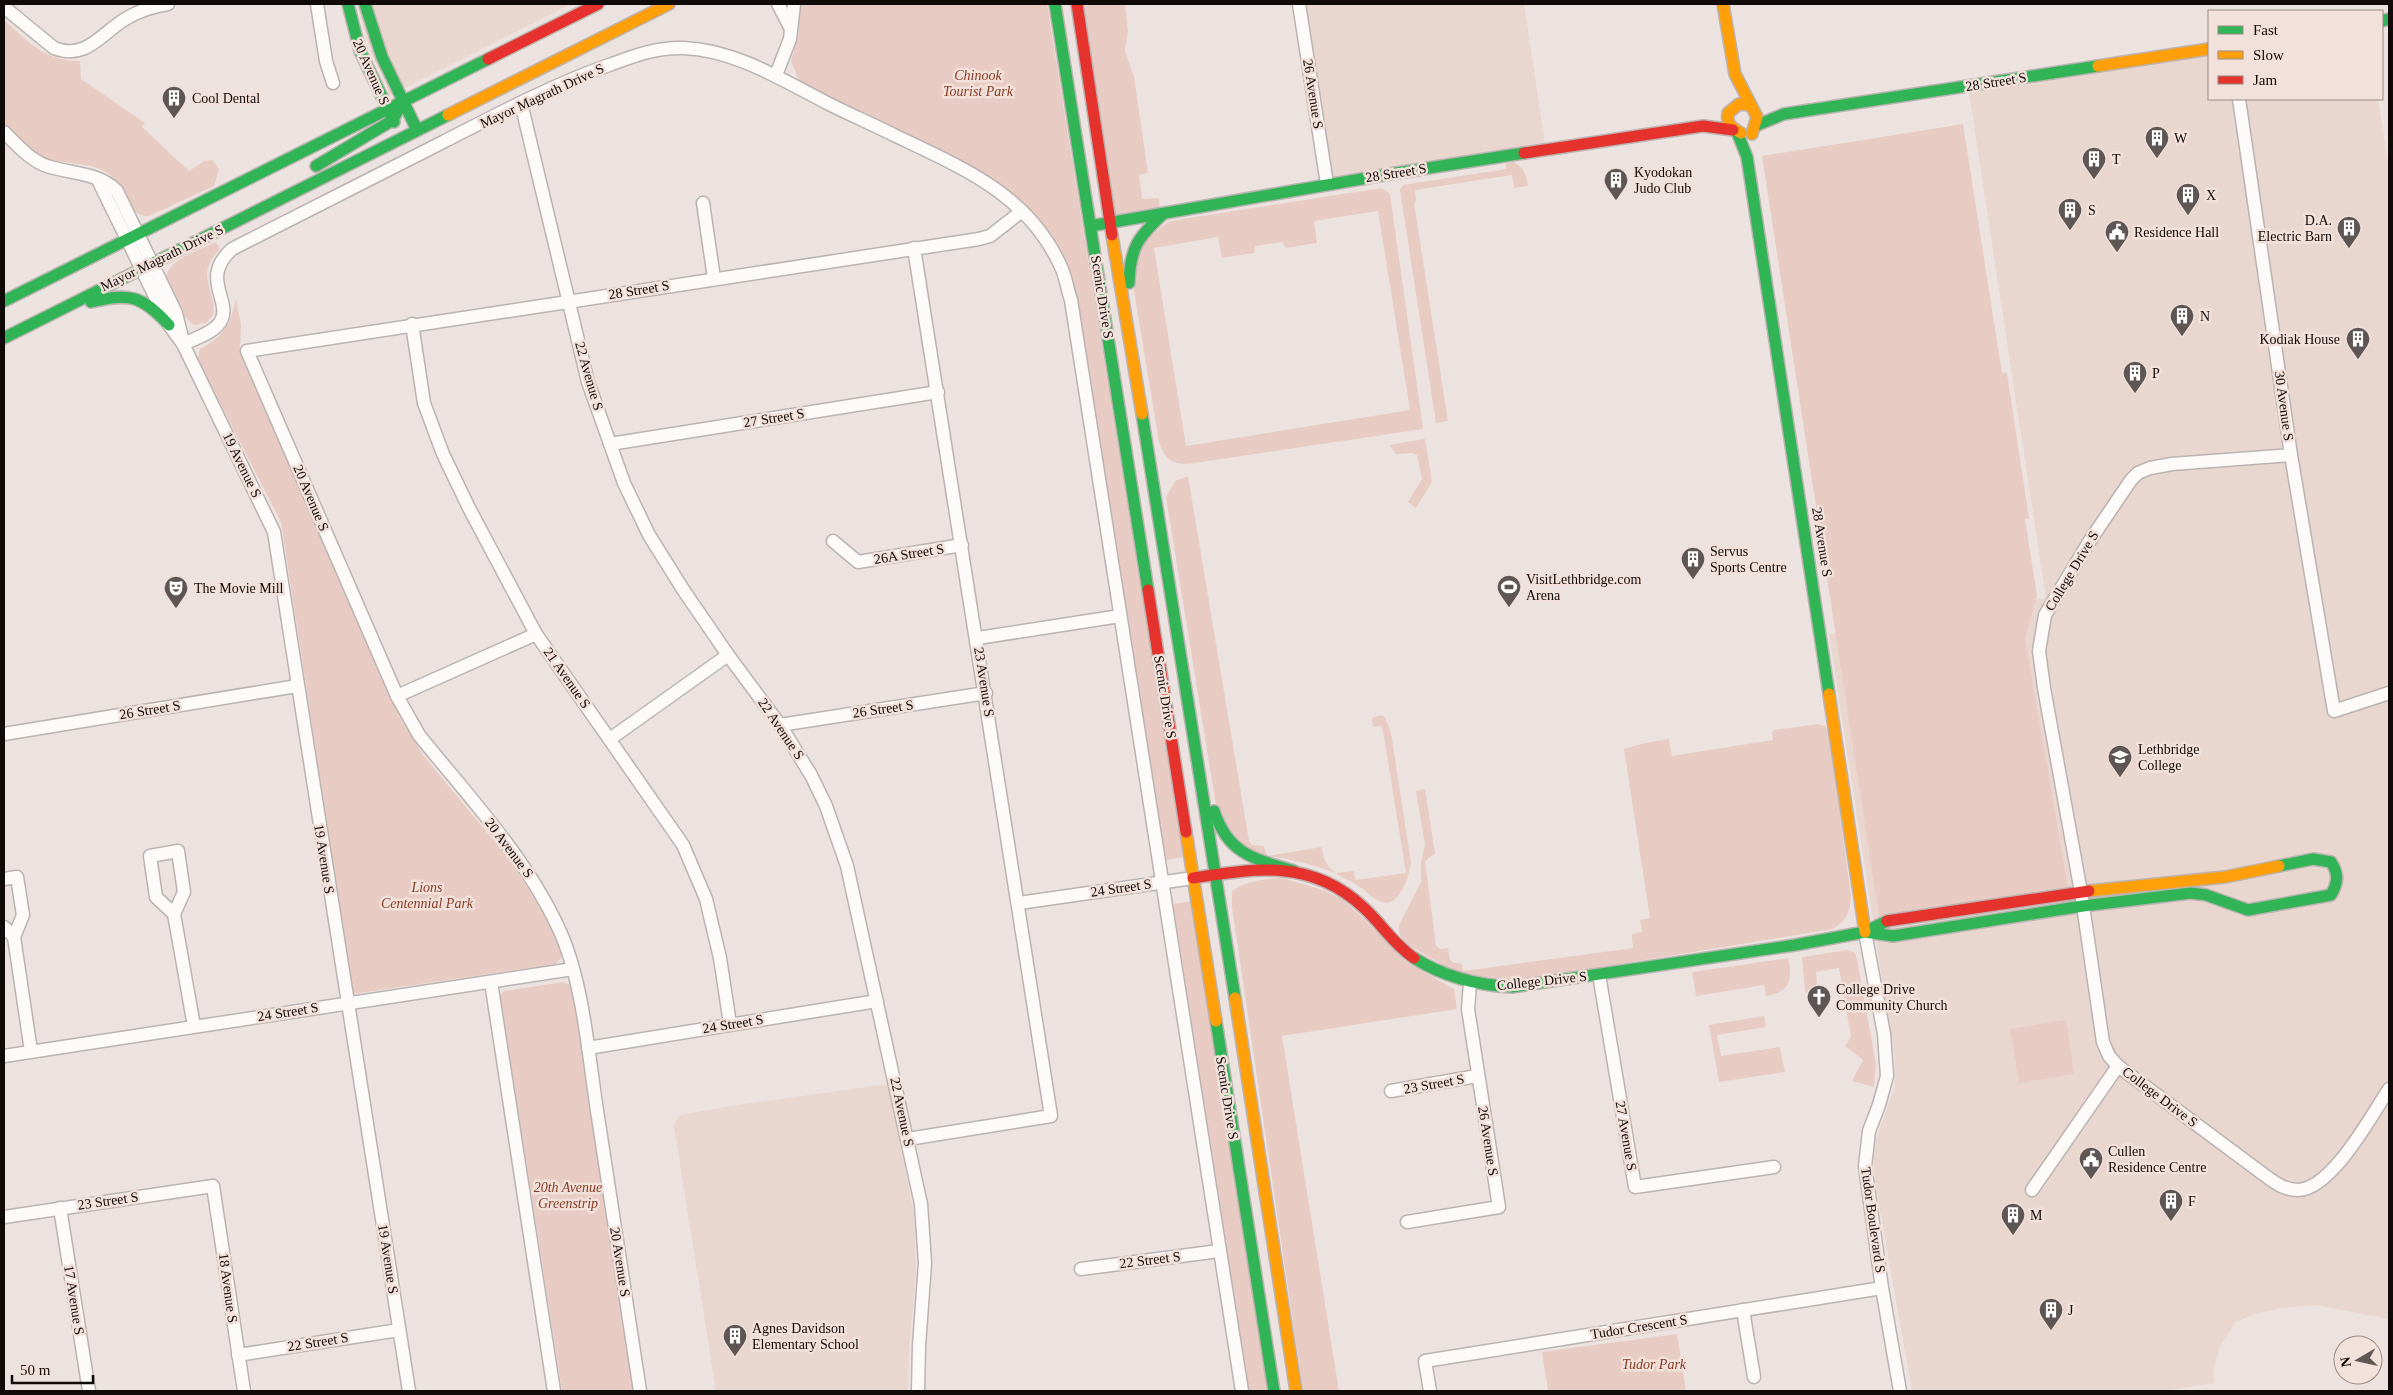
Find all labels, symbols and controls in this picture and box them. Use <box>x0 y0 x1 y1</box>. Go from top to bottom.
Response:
legend <box>2208 10 2383 100</box>
text: Fast <box>2253 22 2279 38</box>
street label: 20 Avenue S <box>350 37 392 107</box>
text: Slow <box>2253 47 2284 63</box>
street label: 26 Avenue S <box>1300 58 1326 130</box>
street label: Mayor Magrath Drive S <box>478 61 606 131</box>
park label: Chinook Tourist Park <box>943 68 1014 99</box>
street label: 28 Street S <box>1964 70 2028 94</box>
text: Jam <box>2253 72 2277 88</box>
building icon: Cool Dental <box>161 85 187 119</box>
place label: Cool Dental <box>192 91 260 106</box>
building icon: W <box>2144 125 2170 159</box>
place label: W <box>2174 131 2188 146</box>
building icon: T <box>2081 146 2107 180</box>
place label: T <box>2112 152 2121 167</box>
street label: 28 Street S <box>1364 161 1428 185</box>
place label: Kyodokan Judo Club <box>1634 165 1692 196</box>
building icon: Kyodokan Judo Club <box>1603 167 1629 201</box>
building icon: X <box>2175 182 2201 216</box>
place label: X <box>2206 188 2216 203</box>
building icon: S <box>2057 197 2083 231</box>
place label: S <box>2088 203 2096 218</box>
place label: D.A. Electric Barn <box>2258 213 2332 244</box>
building icon: D.A. Electric Barn <box>2336 215 2362 249</box>
public building icon: Residence Hall <box>2104 219 2130 253</box>
street label: Mayor Magrath Drive S <box>98 222 226 294</box>
place label: Residence Hall <box>2134 225 2219 240</box>
street label: Scenic Drive S <box>1088 254 1116 340</box>
street label: 28 Street S <box>607 278 671 302</box>
building icon: N <box>2169 303 2195 337</box>
place label: N <box>2200 309 2210 324</box>
building icon: Kodiak House <box>2345 326 2371 360</box>
place label: Kodiak House <box>2260 332 2340 347</box>
street label: 22 Avenue S <box>572 340 606 412</box>
building icon: P <box>2122 360 2148 394</box>
place label: P <box>2152 366 2160 381</box>
street label: 30 Avenue S <box>2272 370 2296 442</box>
street label: 27 Street S <box>742 406 806 430</box>
street label: 19 Avenue S <box>220 430 264 500</box>
street label: 20 Avenue S <box>290 463 332 533</box>
street label: 28 Avenue S <box>1809 506 1835 578</box>
street label: College Drive S <box>2042 528 2102 614</box>
street label: 26A Street S <box>873 541 945 567</box>
place label: Servus Sports Centre <box>1710 544 1787 575</box>
building icon: Servus Sports Centre <box>1680 546 1706 580</box>
place label: VisitLethbridge.com Arena <box>1526 572 1642 603</box>
sports icon: VisitLethbridge.com Arena <box>1496 574 1522 608</box>
theatre icon: The Movie Mill <box>163 575 189 609</box>
place label: The Movie Mill <box>194 581 284 596</box>
street label: 21 Avenue S <box>541 645 593 711</box>
street label: 23 Avenue S <box>971 646 997 718</box>
street label: Scenic Drive S <box>1151 654 1179 740</box>
street label: 22 Avenue S <box>755 696 807 762</box>
street label: 26 Street S <box>852 697 914 721</box>
street label: 26 Street S <box>118 698 182 722</box>
place label: Lethbridge College <box>2138 742 2199 773</box>
school or university icon: Lethbridge College <box>2107 744 2133 778</box>
street label: 20 Avenue S <box>482 815 536 881</box>
street label: 19 Avenue S <box>311 823 337 895</box>
street label: 24 Street S <box>1090 876 1152 900</box>
park label: Lions Centennial Park <box>381 880 474 911</box>
street label: College Drive S <box>1496 969 1588 993</box>
place label: College Drive Community Church <box>1836 982 1948 1013</box>
church icon: College Drive Community Church <box>1806 984 1832 1018</box>
street label: 24 Street S <box>256 1000 320 1024</box>
street label: 24 Street S <box>701 1012 765 1036</box>
street label: Scenic Drive S <box>1213 1055 1241 1141</box>
street label: College Drive S <box>2119 1064 2201 1130</box>
street label: 23 Street S <box>1402 1071 1466 1097</box>
street label: 22 Avenue S <box>887 1076 917 1148</box>
street label: 27 Avenue S <box>1612 1100 1640 1172</box>
street label: 26 Avenue S <box>1475 1105 1501 1177</box>
place label: Cullen Residence Centre <box>2108 1144 2206 1175</box>
public building icon: Cullen Residence Centre <box>2078 1146 2104 1180</box>
street label: Tudor Boulevard S <box>1858 1166 1888 1274</box>
park label: 20th Avenue Greenstrip <box>534 1180 602 1211</box>
building icon: F <box>2158 1188 2184 1222</box>
street label: 23 Street S <box>77 1189 139 1213</box>
place label: F <box>2188 1194 2196 1209</box>
building icon: M <box>2000 1202 2026 1236</box>
place label: M <box>2030 1208 2043 1223</box>
street label: 19 Avenue S <box>375 1223 401 1295</box>
street label: 20 Avenue S <box>607 1226 633 1298</box>
street label: 22 Street S <box>1119 1249 1181 1271</box>
street label: 18 Avenue S <box>216 1252 240 1324</box>
street label: 17 Avenue S <box>61 1264 87 1336</box>
building icon: J <box>2038 1297 2064 1331</box>
place label: J <box>2068 1303 2074 1318</box>
street label: Tudor Crescent S <box>1590 1312 1688 1342</box>
place label: Agnes Davidson Elementary School <box>752 1321 859 1352</box>
building icon: Agnes Davidson Elementary School <box>722 1323 748 1357</box>
street label: 22 Street S <box>286 1330 350 1354</box>
north arrow <box>2333 1335 2383 1385</box>
scale bar <box>12 1352 94 1384</box>
text: N <box>2337 1356 2354 1368</box>
park label: Tudor Park <box>1622 1357 1687 1372</box>
text: 50 m <box>20 1362 51 1378</box>

